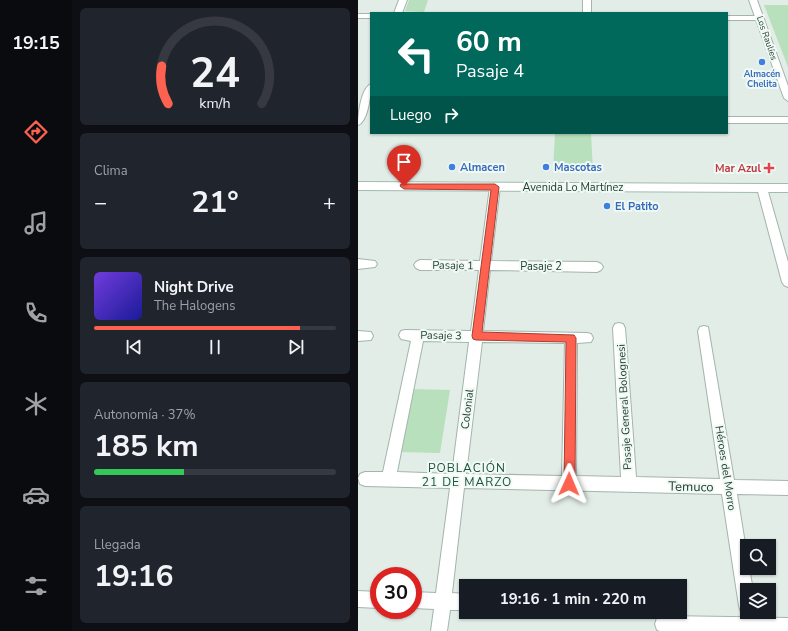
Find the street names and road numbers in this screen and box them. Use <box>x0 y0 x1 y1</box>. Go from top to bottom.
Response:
street label: Los Raulíes <box>754 14 780 62</box>
street label: Avenida Lo Martínez <box>523 180 623 195</box>
street label: Pasaje 1 <box>432 258 474 273</box>
street label: Pasaje 2 <box>520 259 562 274</box>
street label: Pasaje 3 <box>420 328 462 343</box>
street label: Pasaje General Bolognesi <box>614 344 635 470</box>
street label: Colonial <box>458 387 477 430</box>
street label: Héroes del Morro <box>711 424 740 512</box>
street label: Temuco <box>668 478 714 496</box>

